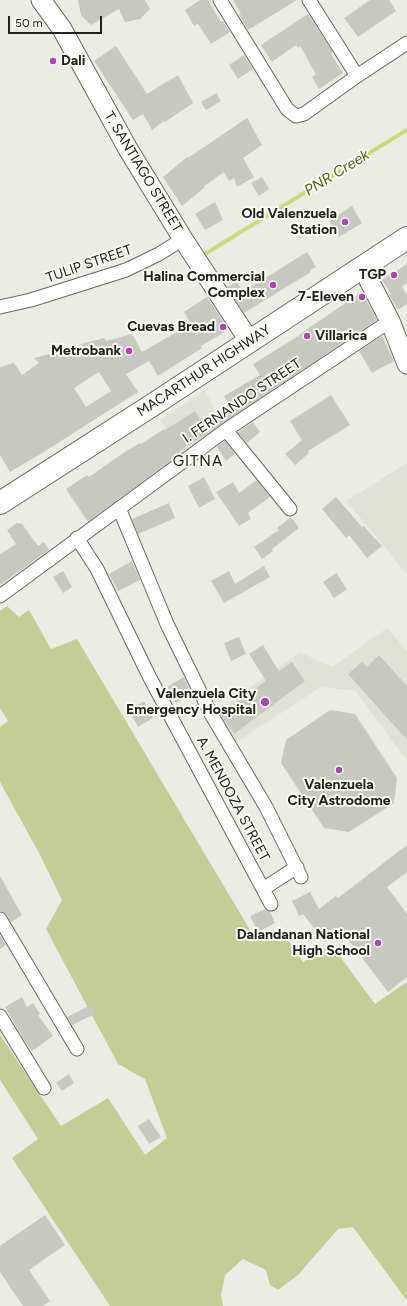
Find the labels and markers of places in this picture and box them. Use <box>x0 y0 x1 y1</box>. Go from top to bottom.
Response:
place label: Dali <box>61 53 85 69</box>
marker: Dali <box>48 56 58 66</box>
place label: Old Valenzuela Station <box>241 206 337 238</box>
marker: Old Valenzuela Station <box>340 217 350 227</box>
place label: TGP <box>359 267 386 283</box>
place label: Halina Commercial Complex <box>143 269 265 302</box>
marker: TGP <box>389 270 399 280</box>
marker: Halina Commercial Complex <box>268 280 278 290</box>
place label: 7-Eleven <box>298 289 354 305</box>
marker: 7-Eleven <box>357 292 367 302</box>
place label: Cuevas Bread <box>127 319 215 335</box>
marker: Cuevas Bread <box>218 322 228 332</box>
place label: Villarica <box>315 328 367 344</box>
marker: Villarica <box>302 331 312 341</box>
place label: Metrobank <box>51 343 121 359</box>
marker: Metrobank <box>124 346 134 356</box>
place label: Valenzuela City Emergency Hospital <box>126 686 256 718</box>
marker: Valenzuela City Emergency Hospital <box>259 696 271 708</box>
marker: Valenzuela City Astrodome <box>334 765 344 775</box>
place label: Valenzuela City Astrodome <box>288 777 390 810</box>
place label: Dalandanan National High School <box>237 927 370 960</box>
marker: Dalandanan National High School <box>373 938 383 948</box>

